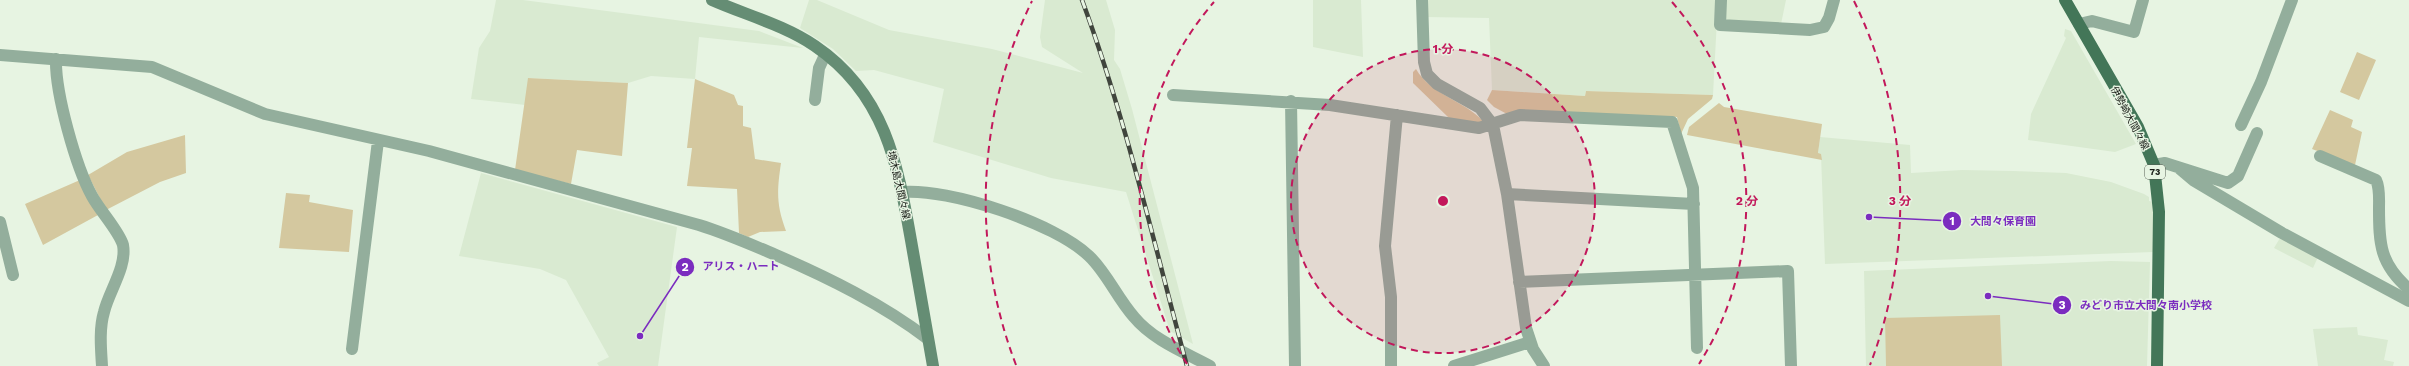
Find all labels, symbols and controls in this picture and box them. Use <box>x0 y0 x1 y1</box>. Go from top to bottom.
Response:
text: 1 分 <box>1433 42 1453 56</box>
street label: 伊勢崎大間々線 <box>2109 85 2151 151</box>
street label: 境木島大間々線 <box>886 150 912 220</box>
road number: 73 <box>2145 165 2165 179</box>
centre of rings <box>1436 194 1450 208</box>
text: 2 分 <box>1736 194 1758 208</box>
text: 3 分 <box>1889 194 1911 208</box>
callout: 大間々保育園 <box>1942 209 2044 232</box>
text: 1 <box>1949 214 1955 228</box>
text: 大間々保育園 <box>1970 215 2036 228</box>
callout: アリス・ハート <box>675 255 788 278</box>
text: 2 <box>681 260 689 274</box>
text: アリス・ハート <box>703 260 780 273</box>
callout: みどり市立大間々南小学校 <box>2052 294 2220 317</box>
text: 3 <box>2058 298 2066 312</box>
text: みどり市立大間々南小学校 <box>2080 299 2212 312</box>

